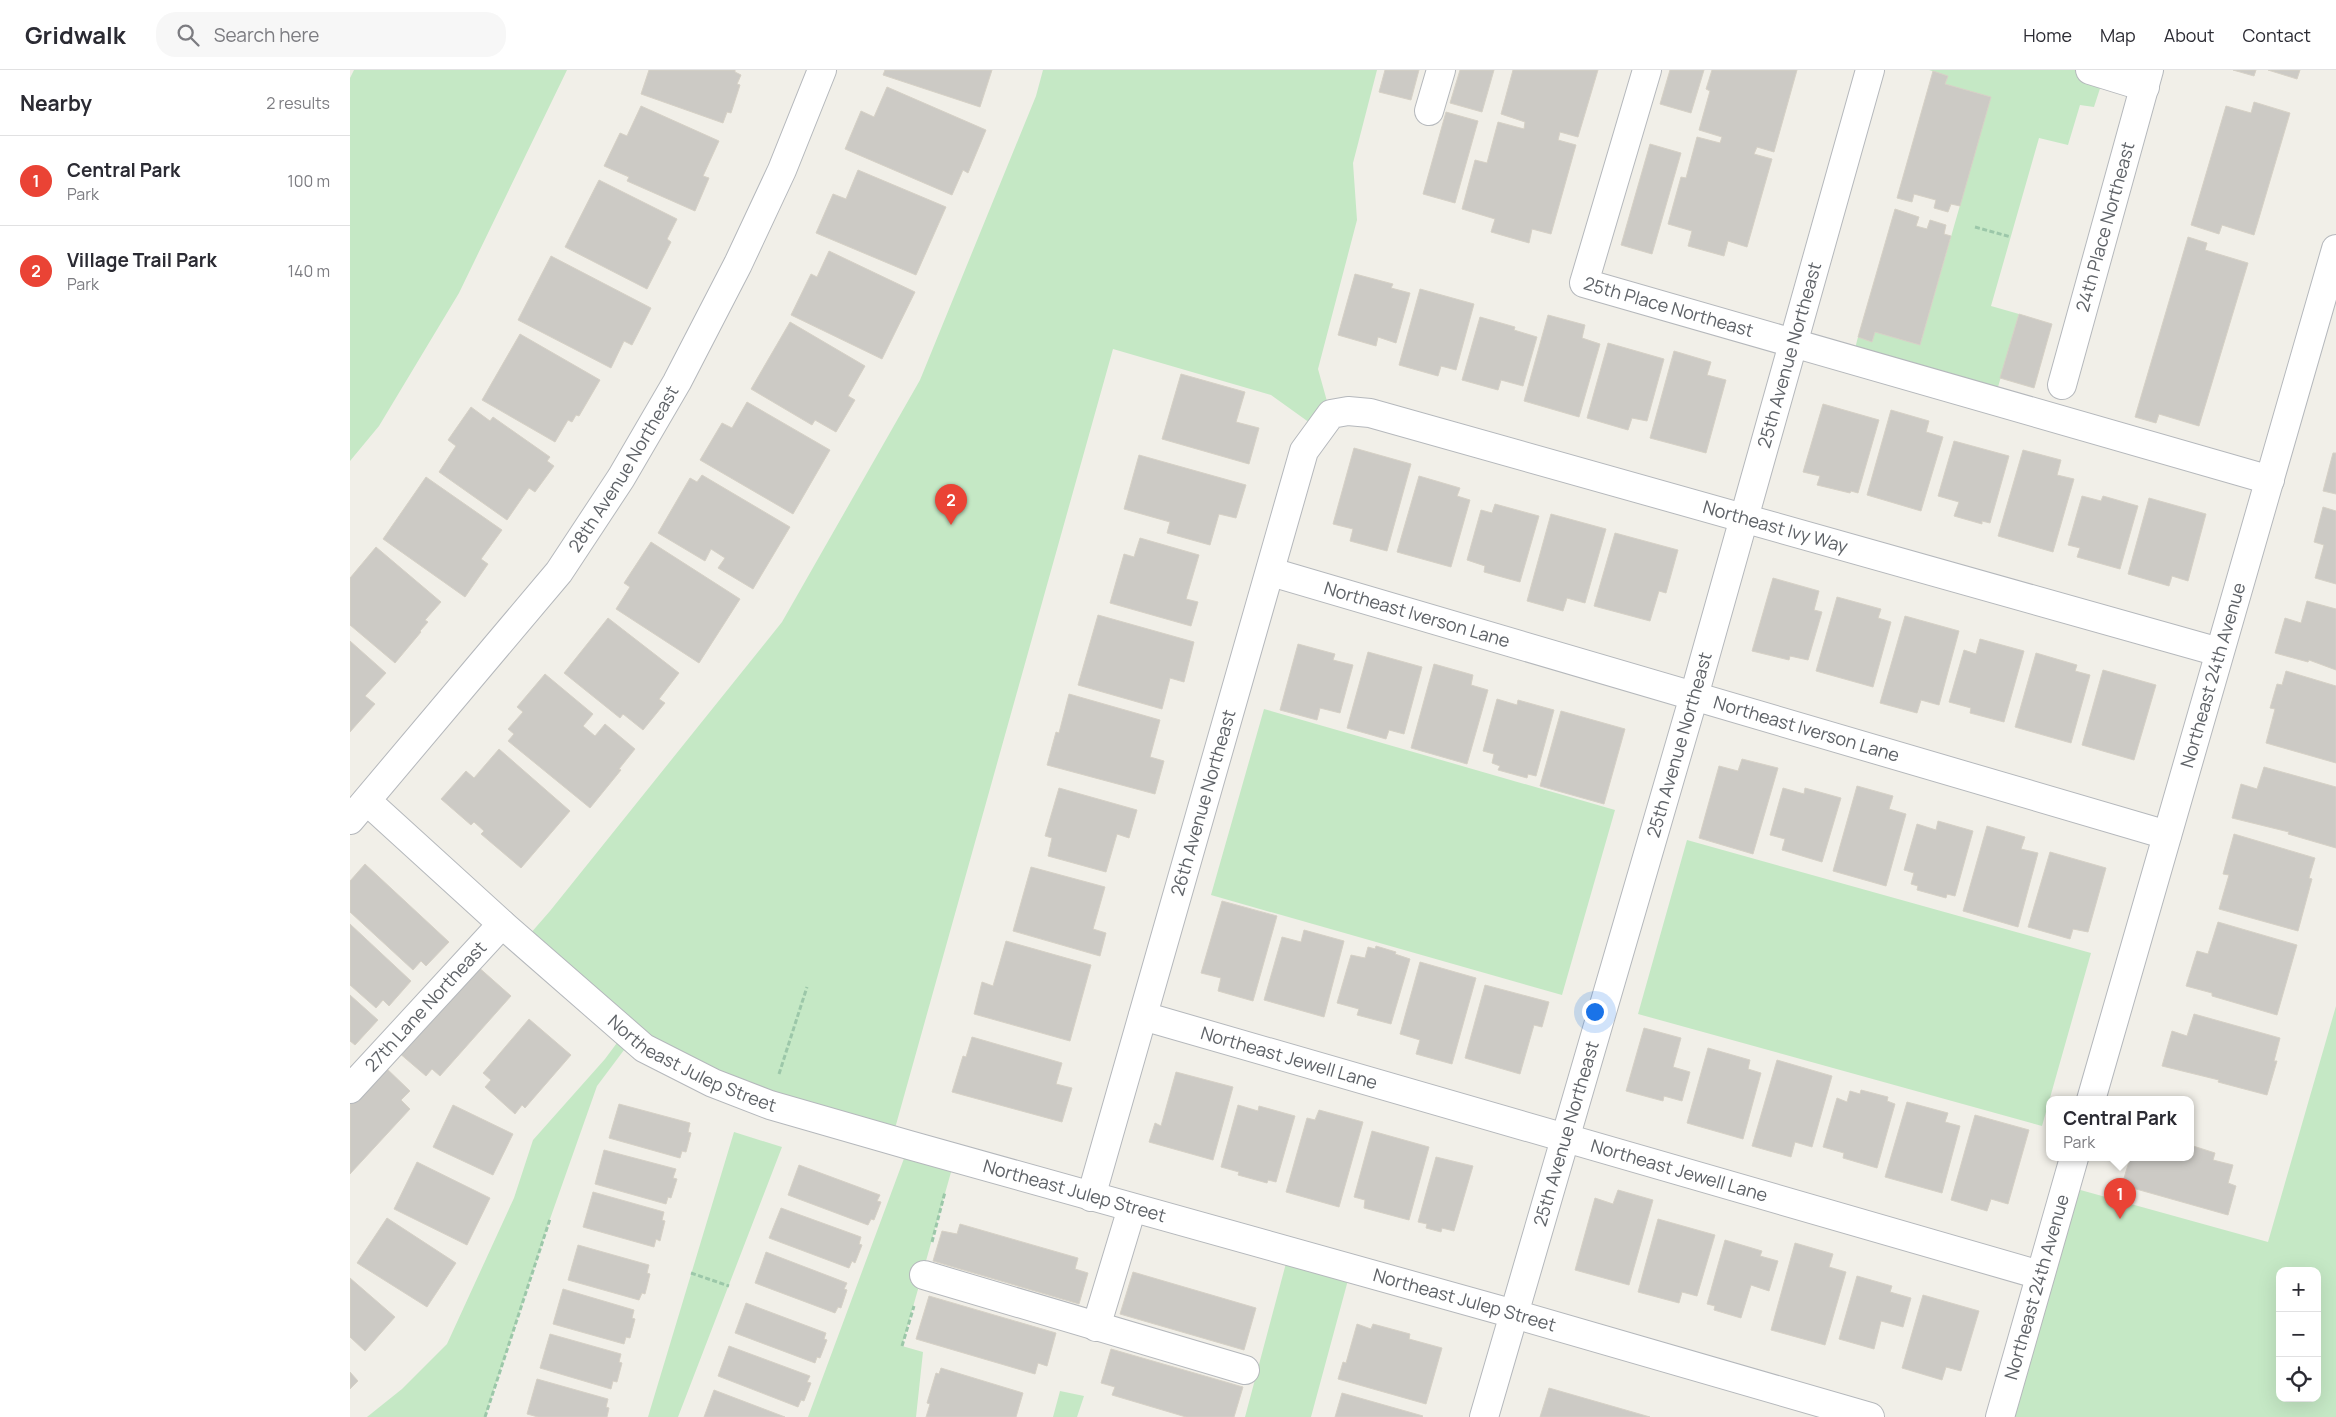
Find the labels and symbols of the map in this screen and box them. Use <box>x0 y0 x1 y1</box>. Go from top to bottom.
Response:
street label: 24th Place Northeast <box>2070 139 2140 314</box>
street label: 25th Avenue Northeast <box>1751 259 1826 451</box>
street label: 25th Place Northeast <box>1581 271 1756 342</box>
street label: 28th Avenue Northeast <box>562 381 683 557</box>
pin: 2 <box>935 484 967 525</box>
street label: Northeast Ivy Way <box>1700 494 1851 558</box>
street label: Northeast Iverson Lane <box>1321 575 1513 652</box>
street label: Northeast 24th Avenue <box>2174 580 2250 770</box>
street label: 25th Avenue Northeast <box>1640 649 1717 840</box>
street label: Northeast Iverson Lane <box>1711 690 1902 767</box>
street label: 26th Avenue Northeast <box>1165 707 1241 898</box>
street label: 27th Lane Northeast <box>359 936 491 1076</box>
your location <box>1582 999 1608 1025</box>
street label: Northeast Julep Street <box>603 1009 779 1117</box>
street label: Northeast Jewell Lane <box>1198 1020 1381 1094</box>
street label: 25th Avenue Northeast <box>1527 1038 1604 1229</box>
street label: Northeast Jewell Lane <box>1588 1133 1771 1207</box>
street label: Northeast Julep Street <box>981 1153 1169 1227</box>
pin: 1 <box>2104 1178 2136 1219</box>
street label: Northeast 24th Avenue <box>1998 1191 2074 1382</box>
street label: Northeast Julep Street <box>1371 1262 1559 1337</box>

